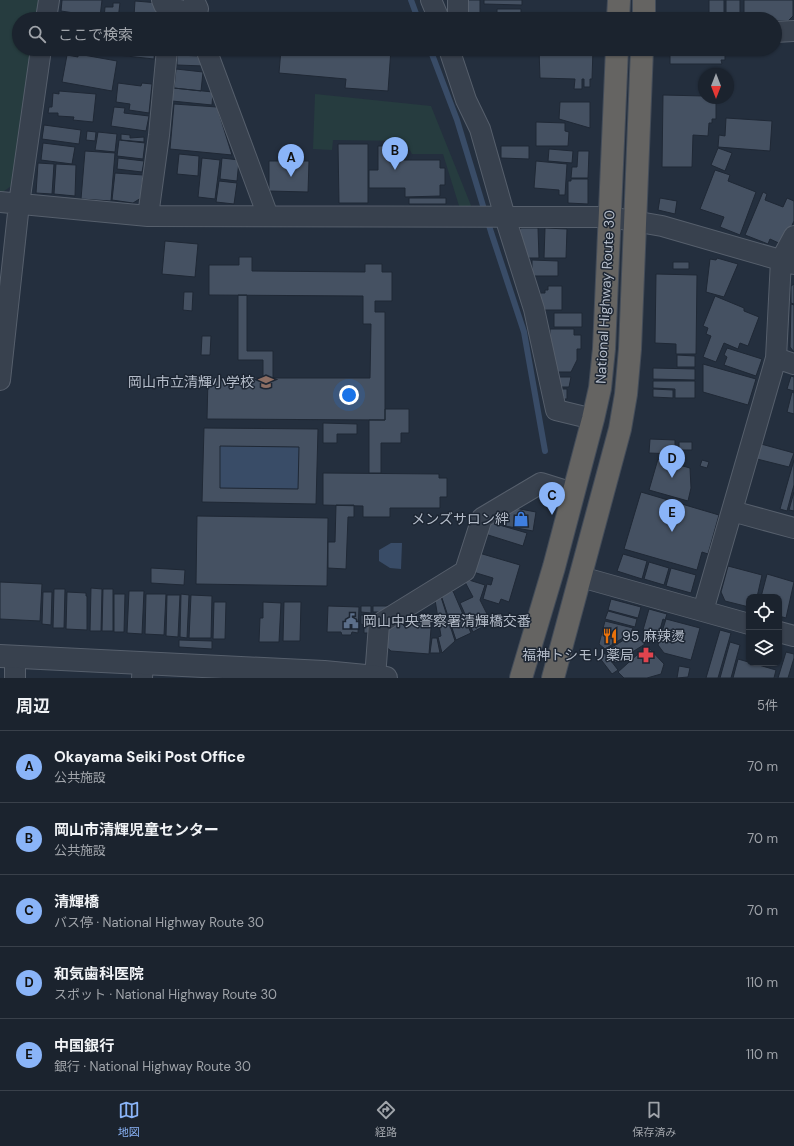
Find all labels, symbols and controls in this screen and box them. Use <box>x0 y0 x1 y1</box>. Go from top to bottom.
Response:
search box <box>12 12 782 56</box>
icon: search <box>26 23 48 45</box>
text: ここで検索 <box>58 25 133 45</box>
north arrow <box>698 68 734 104</box>
pin: B <box>382 137 408 170</box>
pin: A <box>278 144 304 177</box>
street label: National Highway Route 30 <box>591 210 619 384</box>
place label: 岡山市立清輝小学校 <box>128 373 254 391</box>
school or university icon: 岡山市立清輝小学校 <box>257 373 275 391</box>
your location <box>339 385 359 405</box>
pin: D <box>659 445 685 478</box>
pin: C <box>539 482 565 515</box>
pin: E <box>659 499 685 532</box>
place label: メンズサロン絆 <box>411 510 509 528</box>
shop icon: メンズサロン絆 <box>512 510 530 528</box>
map controls <box>746 594 782 666</box>
button: locate <box>746 594 782 630</box>
public building icon: 岡山中央警察署清輝橋交番 <box>342 612 360 630</box>
place label: 岡山中央警察署清輝橋交番 <box>363 612 531 630</box>
restaurant icon: 95 麻辣燙 <box>601 627 619 645</box>
place label: 95 麻辣燙 <box>622 627 685 645</box>
button: layers <box>746 630 782 666</box>
place label: 福神トシモリ薬局 <box>522 646 634 664</box>
pharmacy icon: 福神トシモリ薬局 <box>637 646 655 664</box>
text: 周辺 <box>16 695 50 717</box>
text: 5件 <box>757 697 778 714</box>
text: Okayama Seiki Post Office <box>54 747 245 767</box>
text: A <box>24 758 34 775</box>
text: 70 m <box>747 758 778 775</box>
text: 公共施設 <box>54 769 106 786</box>
text: 岡山市清輝児童センター <box>54 820 219 840</box>
text: B <box>25 830 33 847</box>
text: 70 m <box>747 830 778 847</box>
text: 公共施設 <box>54 842 106 859</box>
text: 清輝橋 <box>54 892 99 912</box>
text: C <box>24 902 34 919</box>
text: 70 m <box>747 902 778 919</box>
text: バス停 · National Highway Route 30 <box>54 914 264 931</box>
text: 和気歯科医院 <box>54 964 144 984</box>
text: D <box>24 974 34 991</box>
text: 110 m <box>746 974 778 991</box>
text: スポット · National Highway Route 30 <box>54 986 277 1003</box>
text: 中国銀行 <box>54 1036 114 1056</box>
text: E <box>25 1046 33 1063</box>
text: 110 m <box>746 1046 778 1063</box>
text: 銀行 · National Highway Route 30 <box>54 1058 251 1075</box>
tab: 地図 <box>118 1099 140 1139</box>
tab: 経路 <box>375 1099 397 1139</box>
tab: 保存済み <box>632 1099 676 1139</box>

